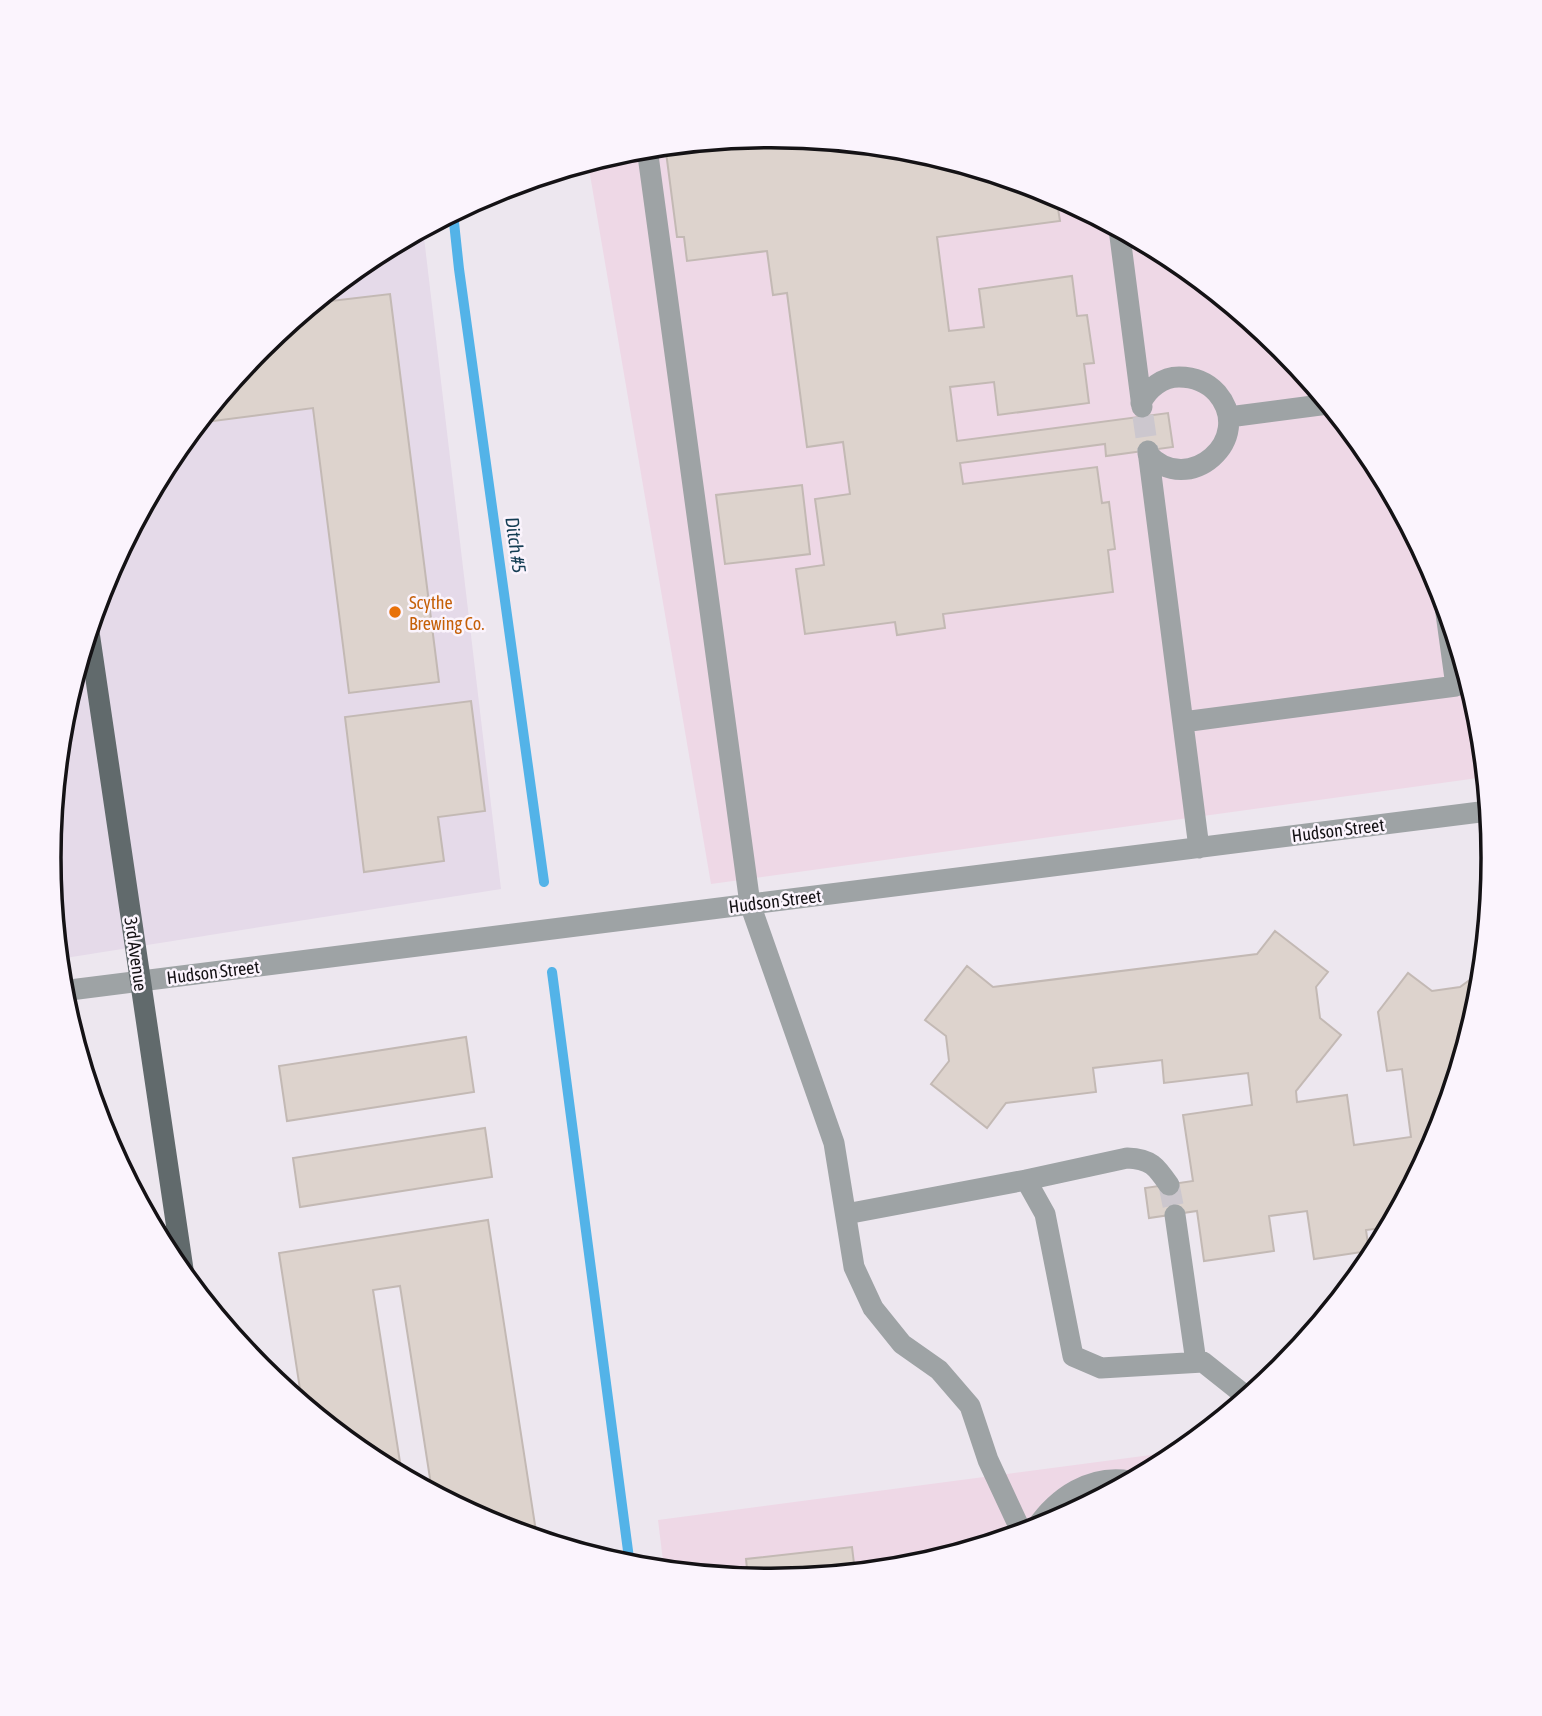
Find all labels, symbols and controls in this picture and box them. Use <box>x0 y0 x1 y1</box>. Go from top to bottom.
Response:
water label: Ditch #5 <box>501 516 531 575</box>
place label: Scythe Brewing Co. <box>409 592 484 634</box>
marker: Scythe Brewing Co. <box>387 604 403 620</box>
street label: Hudson Street <box>1290 814 1386 846</box>
street label: Hudson Street <box>727 885 823 917</box>
street label: 3rd Avenue <box>120 916 152 992</box>
street label: Hudson Street <box>165 956 261 988</box>

